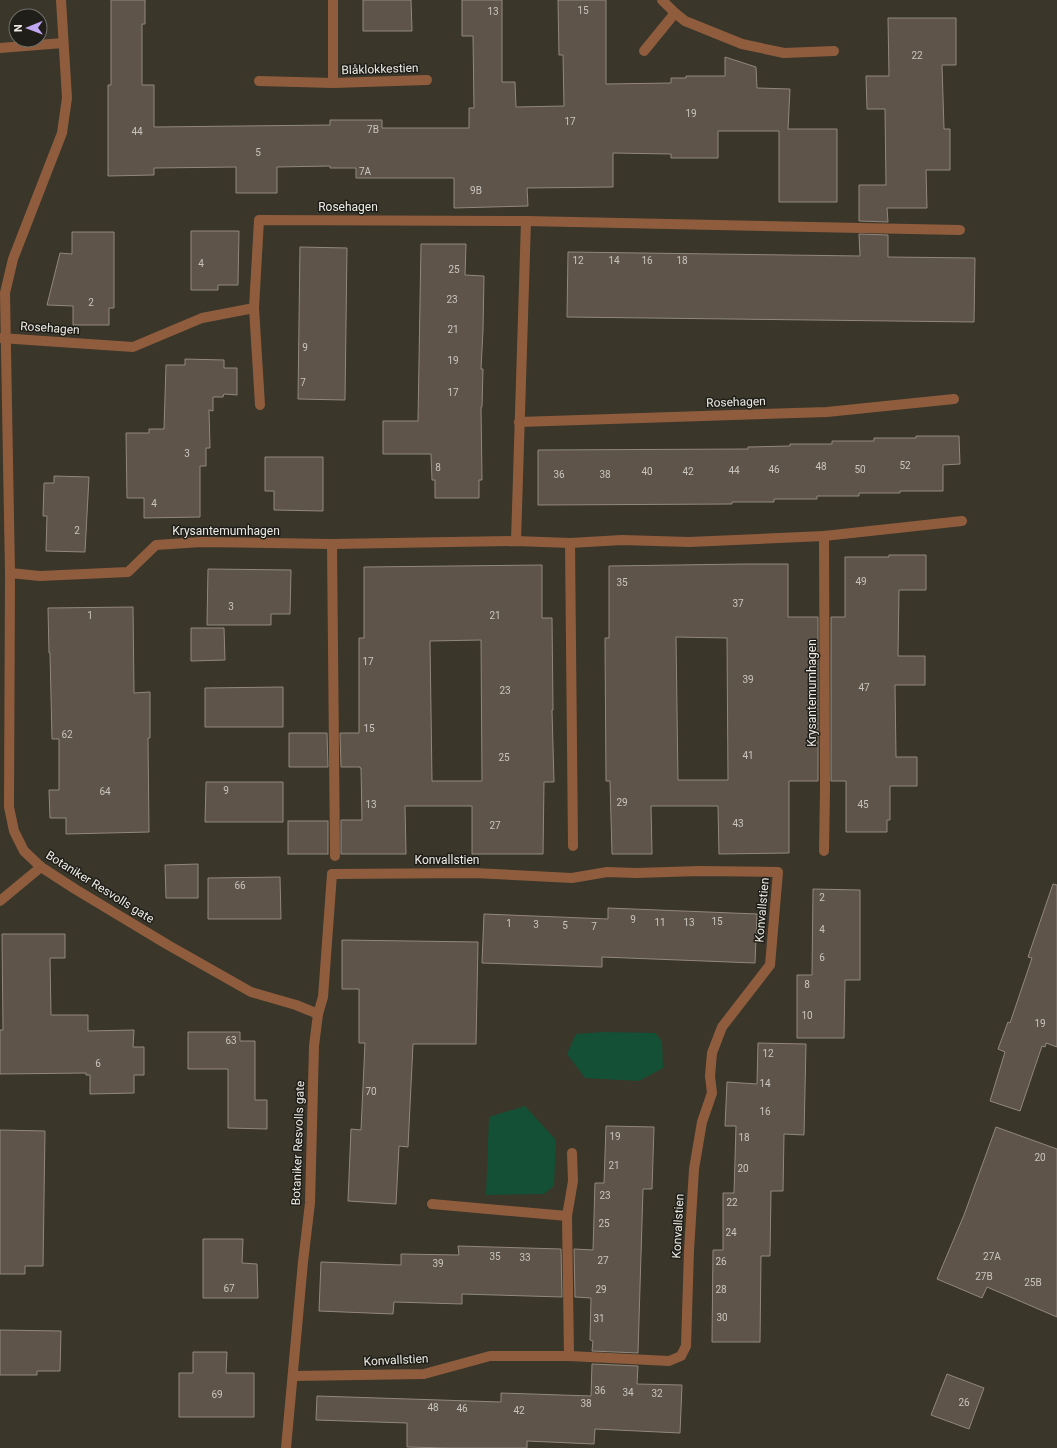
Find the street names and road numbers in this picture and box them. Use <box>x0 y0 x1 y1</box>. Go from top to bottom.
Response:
street label: Blåklokkestien <box>341 61 419 77</box>
street label: Rosehagen <box>318 200 378 214</box>
street label: Rosehagen <box>20 319 80 337</box>
street label: Rosehagen <box>706 394 766 410</box>
street label: Krysantemumhagen <box>172 524 280 538</box>
street label: Krysantemumhagen <box>805 639 819 747</box>
street label: Botaniker Resvolls gate <box>43 848 157 926</box>
street label: Konvallstien <box>415 853 479 867</box>
street label: Konvallstien <box>752 877 772 943</box>
street label: Botaniker Resvolls gate <box>289 1080 307 1206</box>
street label: Konvallstien <box>669 1193 687 1259</box>
street label: Konvallstien <box>363 1351 429 1369</box>

